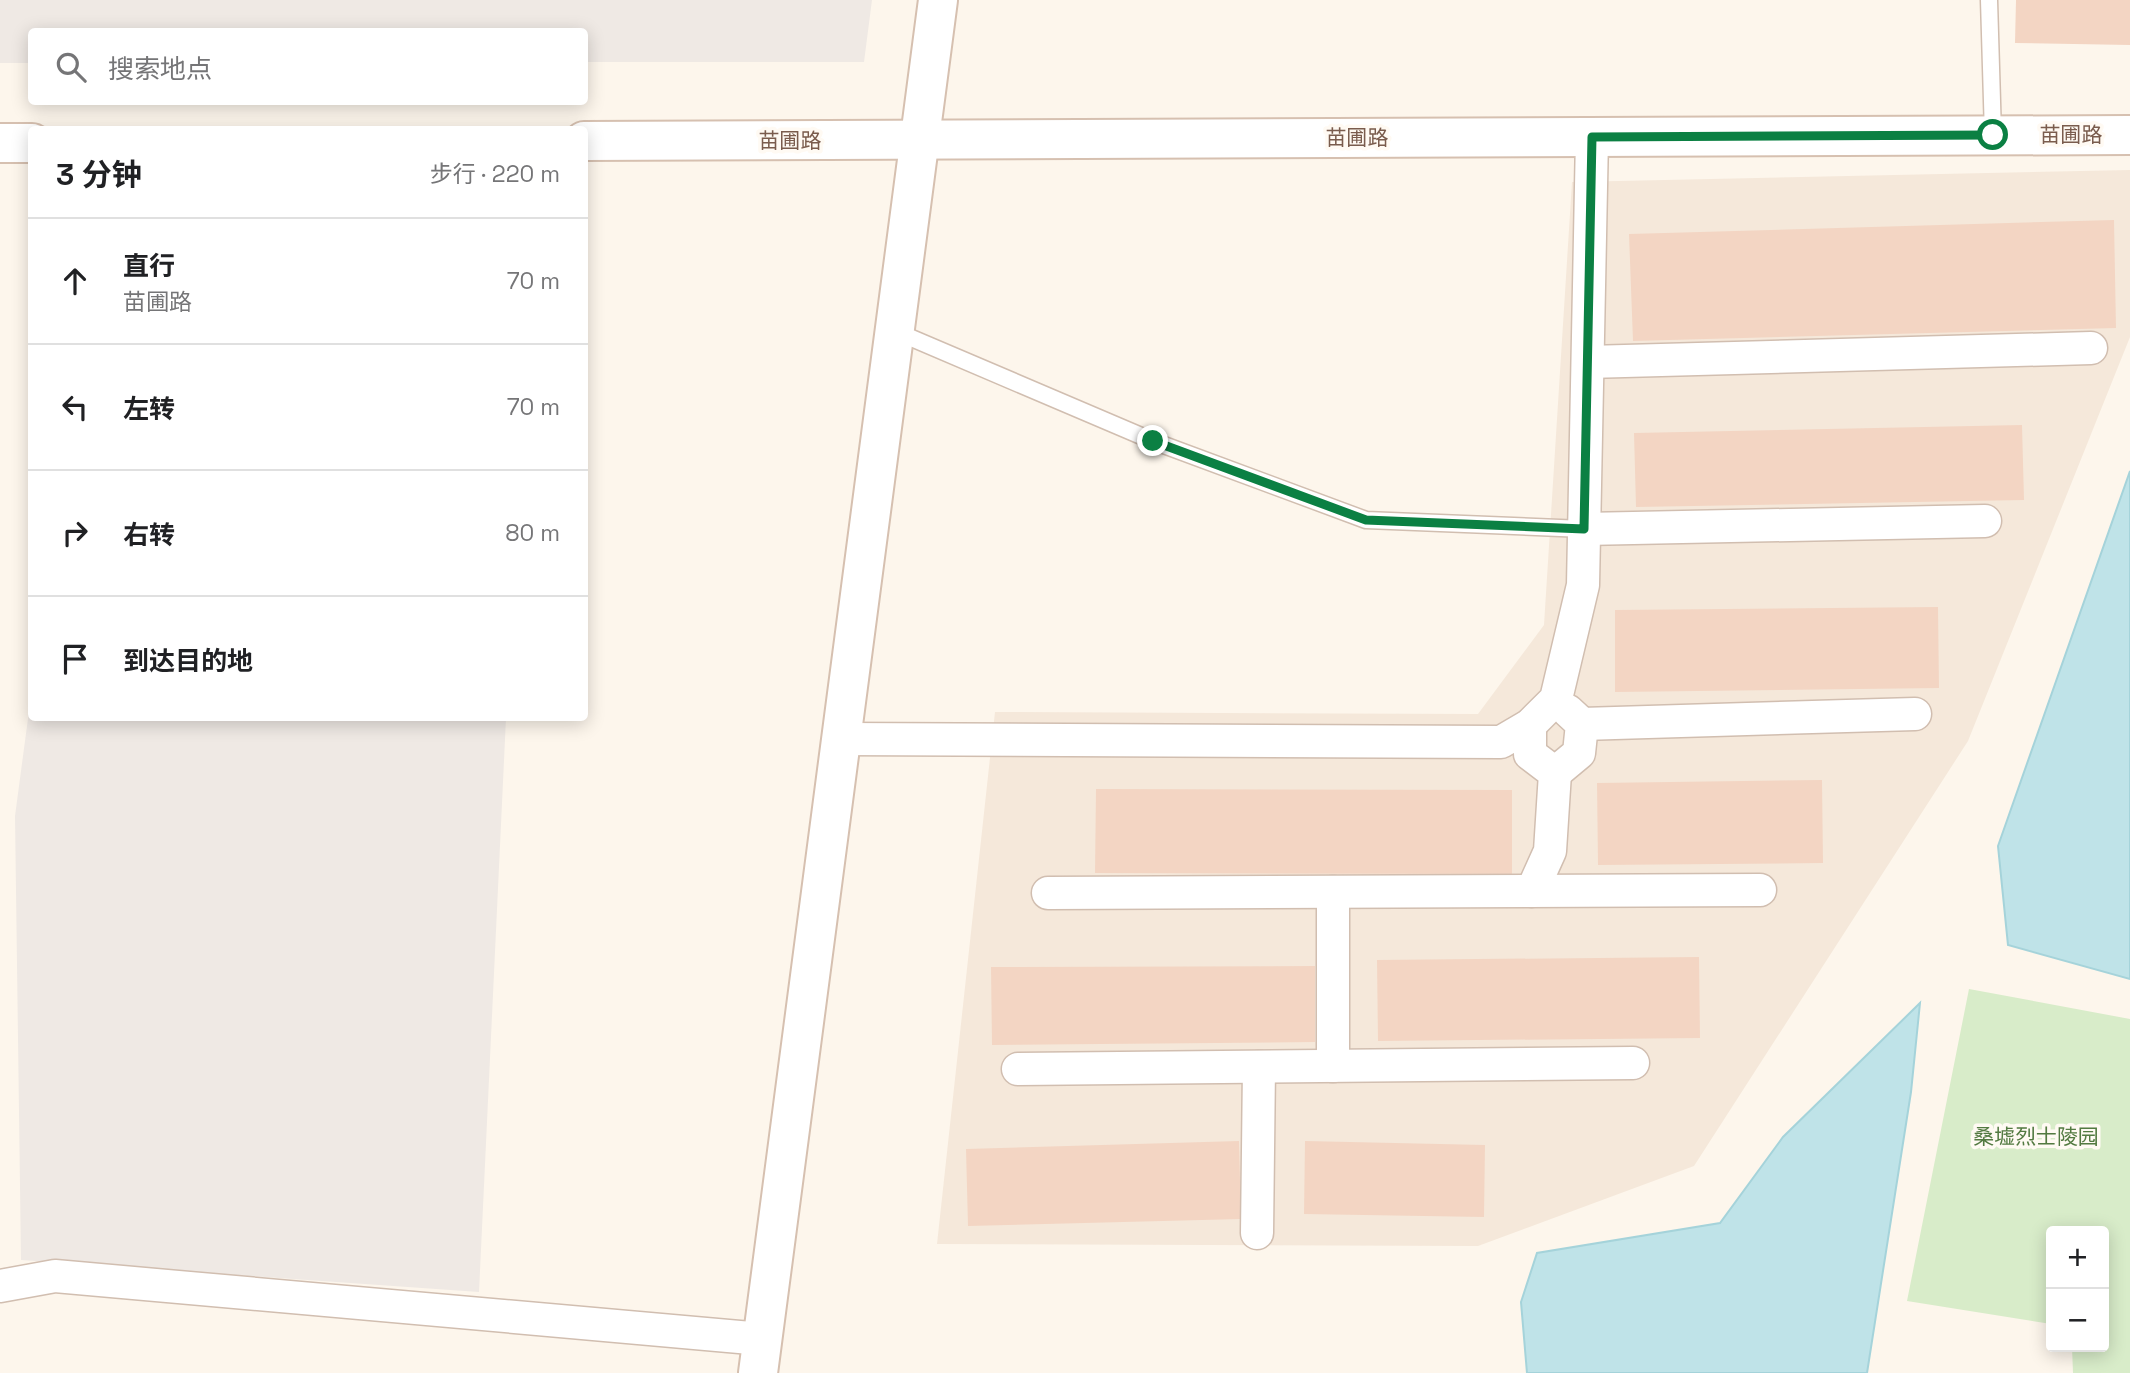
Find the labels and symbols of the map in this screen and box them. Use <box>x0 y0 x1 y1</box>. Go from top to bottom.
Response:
route start <box>1977 119 2008 150</box>
street label: 苗圃路 <box>2040 121 2103 148</box>
street label: 苗圃路 <box>1326 124 1389 151</box>
street label: 苗圃路 <box>759 127 822 154</box>
route end <box>1137 425 1168 456</box>
park label: 桑墟烈士陵园 <box>1973 1123 2099 1150</box>

